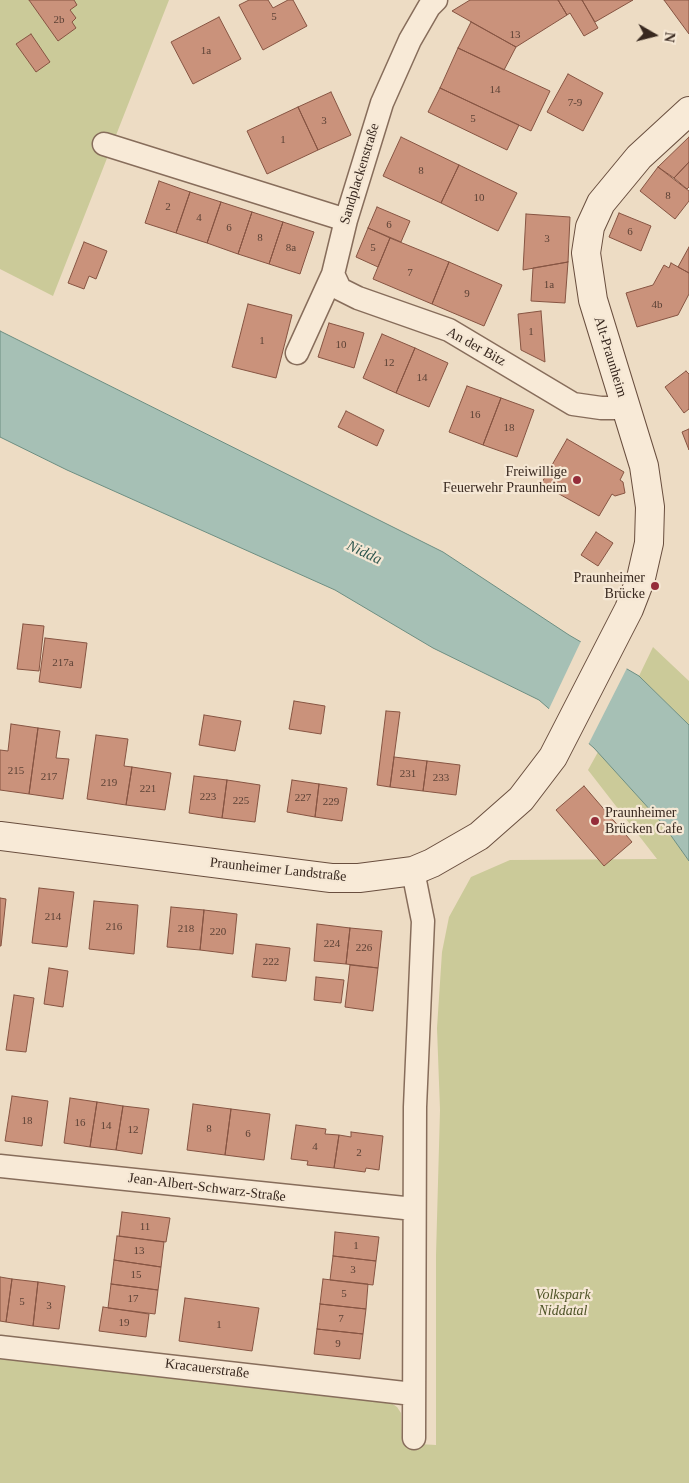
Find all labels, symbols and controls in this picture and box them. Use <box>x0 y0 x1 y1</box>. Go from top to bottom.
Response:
house number: 5 <box>271 10 277 24</box>
north arrow <box>629 10 679 60</box>
house number: 2b <box>54 13 64 27</box>
house number: 13 <box>510 28 520 42</box>
text: N <box>661 31 677 43</box>
house number: 1a <box>201 44 211 58</box>
house number: 14 <box>490 83 500 97</box>
house number: 7-9 <box>568 96 582 110</box>
house number: 5 <box>470 112 476 126</box>
house number: 3 <box>321 114 327 128</box>
street label: Sandplackenstraße <box>337 121 383 227</box>
house number: 1 <box>280 133 286 147</box>
house number: 8 <box>418 164 424 178</box>
house number: 8 <box>665 189 671 203</box>
house number: 10 <box>474 191 484 205</box>
house number: 2 <box>165 200 171 214</box>
house number: 4 <box>196 211 202 225</box>
house number: 6 <box>386 218 392 232</box>
house number: 6 <box>226 221 232 235</box>
house number: 6 <box>627 225 633 239</box>
house number: 8 <box>257 231 263 245</box>
house number: 3 <box>544 232 550 246</box>
house number: 8a <box>286 241 296 255</box>
house number: 5 <box>370 241 376 255</box>
house number: 7 <box>407 266 413 280</box>
house number: 1a <box>544 278 554 292</box>
house number: 9 <box>464 287 470 301</box>
house number: 4b <box>652 298 662 312</box>
street label: Alt-Praunheim <box>590 315 630 399</box>
street label: An der Bitz <box>443 324 509 370</box>
house number: 1 <box>528 325 534 339</box>
house number: 1 <box>259 334 265 348</box>
house number: 10 <box>336 338 346 352</box>
house number: 12 <box>384 356 394 370</box>
house number: 14 <box>417 371 428 385</box>
house number: 16 <box>470 408 480 422</box>
house number: 18 <box>504 421 514 435</box>
place label: Freiwillige Feuerwehr Praunheim <box>443 464 567 497</box>
marker: Freiwillige Feuerwehr Praunheim <box>571 474 583 486</box>
water label: Nidda <box>344 537 384 569</box>
place label: Praunheimer Brücke <box>573 570 645 602</box>
marker: Praunheimer Brücke <box>649 580 661 592</box>
house number: 217a <box>52 656 74 670</box>
house number: 215 <box>8 764 24 778</box>
house number: 231 <box>400 767 416 781</box>
house number: 217 <box>41 770 57 784</box>
house number: 233 <box>433 771 449 785</box>
house number: 219 <box>101 776 117 790</box>
house number: 221 <box>140 782 156 796</box>
house number: 223 <box>200 790 216 804</box>
house number: 227 <box>295 791 311 805</box>
house number: 225 <box>233 794 249 808</box>
house number: 229 <box>323 795 339 809</box>
place label: Praunheimer Brücken Cafe <box>605 805 682 838</box>
marker: Praunheimer Brücken Cafe <box>589 815 601 827</box>
street label: Praunheimer Landstraße <box>209 854 347 886</box>
house number: 214 <box>45 910 61 924</box>
house number: 216 <box>106 920 122 934</box>
house number: 218 <box>178 922 194 936</box>
house number: 220 <box>210 925 226 939</box>
house number: 224 <box>324 937 340 951</box>
house number: 226 <box>356 941 372 955</box>
house number: 222 <box>263 955 279 969</box>
house number: 18 <box>22 1114 32 1128</box>
house number: 16 <box>74 1116 86 1130</box>
house number: 14 <box>100 1119 112 1133</box>
house number: 8 <box>206 1122 212 1136</box>
house number: 12 <box>128 1123 138 1137</box>
house number: 6 <box>245 1127 251 1141</box>
house number: 4 <box>312 1140 318 1154</box>
house number: 2 <box>356 1146 362 1160</box>
street label: Jean-Albert-Schwarz-Straße <box>127 1170 287 1206</box>
house number: 11 <box>140 1220 150 1234</box>
house number: 1 <box>353 1239 359 1253</box>
house number: 13 <box>134 1244 144 1258</box>
house number: 3 <box>350 1263 356 1277</box>
house number: 15 <box>130 1268 142 1282</box>
house number: 5 <box>341 1287 347 1301</box>
park label: Volkspark Niddatal <box>535 1287 591 1320</box>
house number: 17 <box>128 1292 138 1306</box>
house number: 5 <box>19 1295 25 1309</box>
house number: 3 <box>46 1299 52 1313</box>
house number: 7 <box>338 1312 344 1326</box>
house number: 19 <box>118 1316 130 1330</box>
house number: 1 <box>216 1318 222 1332</box>
house number: 9 <box>335 1337 341 1351</box>
street label: Kracauerstraße <box>164 1356 250 1382</box>

